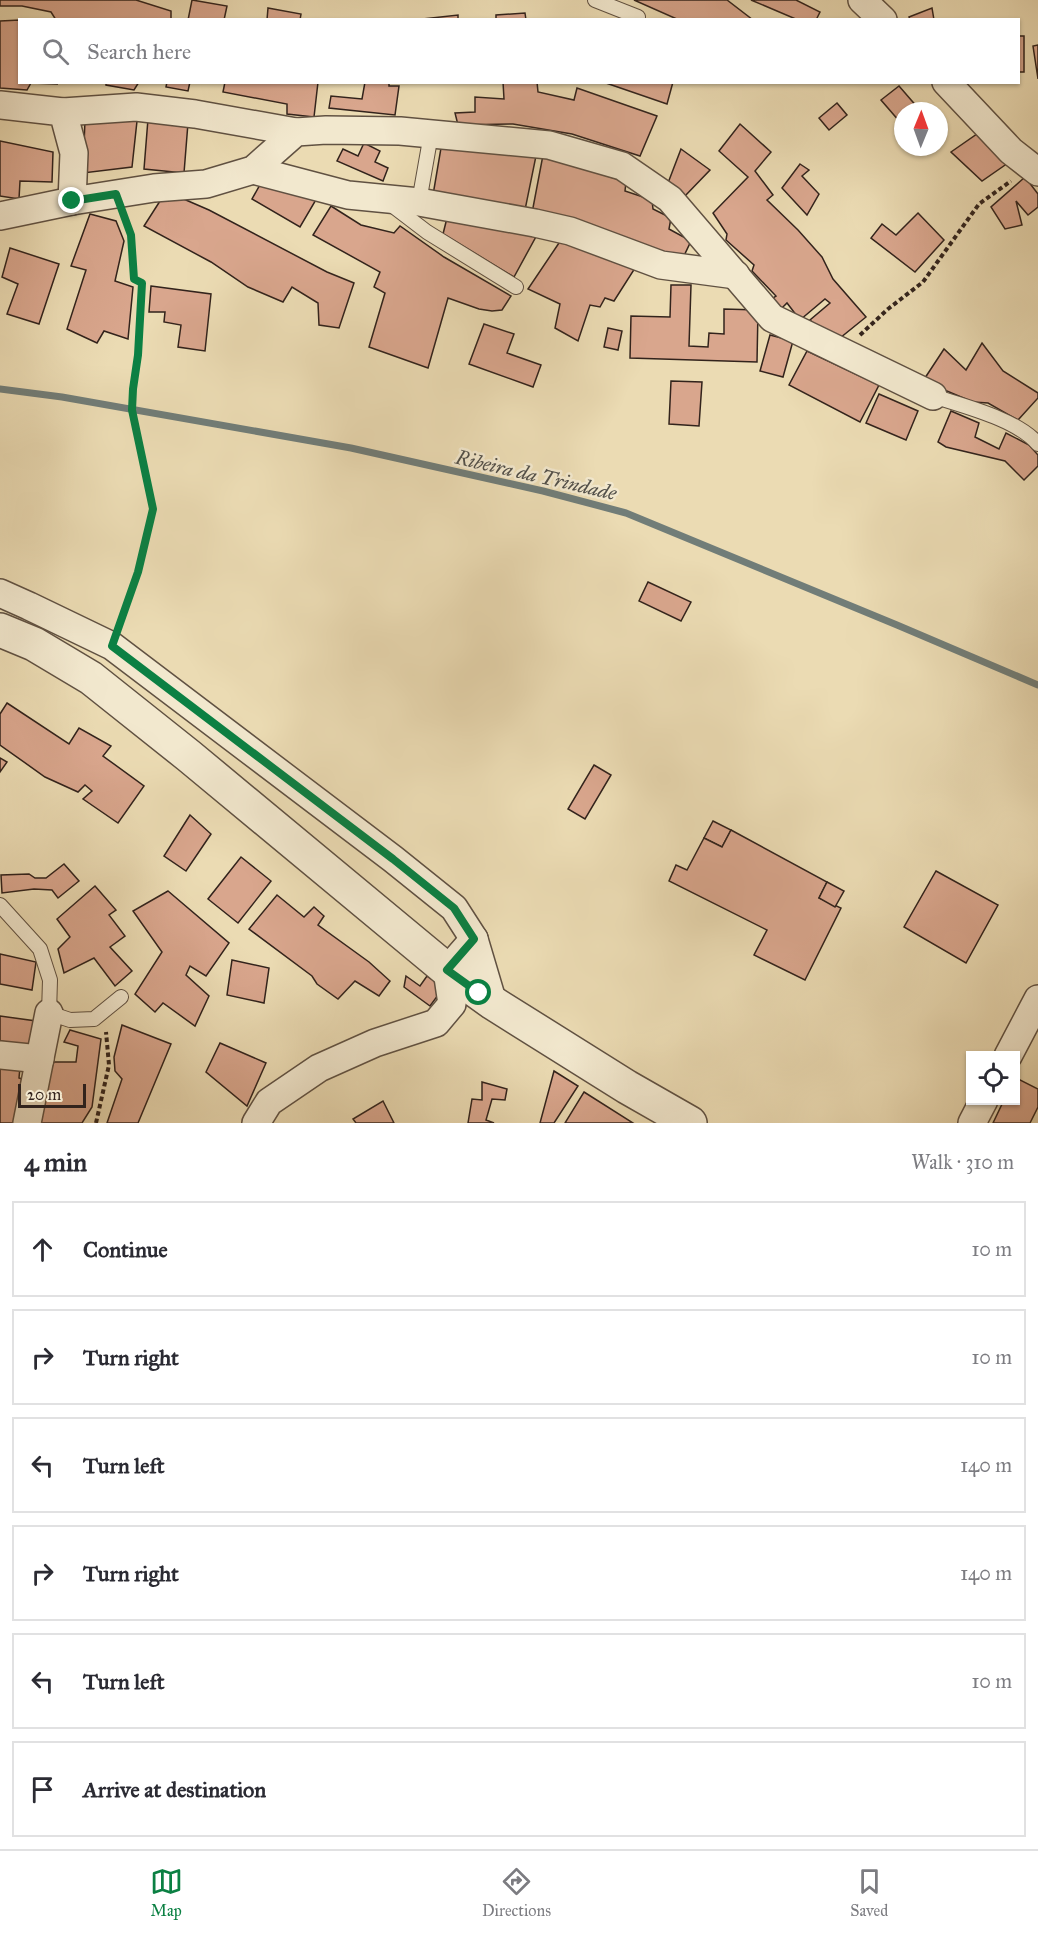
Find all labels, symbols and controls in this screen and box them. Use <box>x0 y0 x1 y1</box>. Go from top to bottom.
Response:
search box <box>18 18 1020 84</box>
icon: search <box>39 35 72 68</box>
text: Search here <box>87 38 191 65</box>
north arrow <box>894 102 948 156</box>
route end <box>58 187 84 213</box>
water label: Ribeira da Trindade <box>452 445 619 505</box>
route start <box>465 979 491 1005</box>
map controls <box>966 1051 1020 1105</box>
button: locate <box>966 1051 1020 1105</box>
scale bar <box>18 1081 86 1108</box>
text: 20 m <box>27 1085 61 1104</box>
text: 4 min <box>24 1146 87 1178</box>
text: Walk · 310 m <box>911 1150 1014 1174</box>
icon: ahead <box>26 1233 59 1266</box>
text: Continue <box>83 1236 168 1263</box>
text: 10 m <box>971 1237 1012 1261</box>
icon: right <box>26 1341 59 1374</box>
text: Turn right <box>83 1344 179 1371</box>
text: 10 m <box>971 1345 1012 1369</box>
icon: left <box>26 1449 59 1482</box>
text: Turn left <box>83 1452 165 1479</box>
text: 140 m <box>960 1453 1012 1477</box>
icon: right <box>26 1557 59 1590</box>
text: Turn right <box>83 1560 179 1587</box>
text: 140 m <box>960 1561 1012 1585</box>
icon: left <box>26 1665 59 1698</box>
text: Turn left <box>83 1668 165 1695</box>
text: 10 m <box>971 1669 1012 1693</box>
icon: arrive <box>26 1773 59 1806</box>
text: Arrive at destination <box>83 1776 266 1803</box>
tab: Map <box>150 1865 183 1920</box>
tab: Directions <box>482 1865 551 1920</box>
tab: Saved <box>850 1865 888 1920</box>

